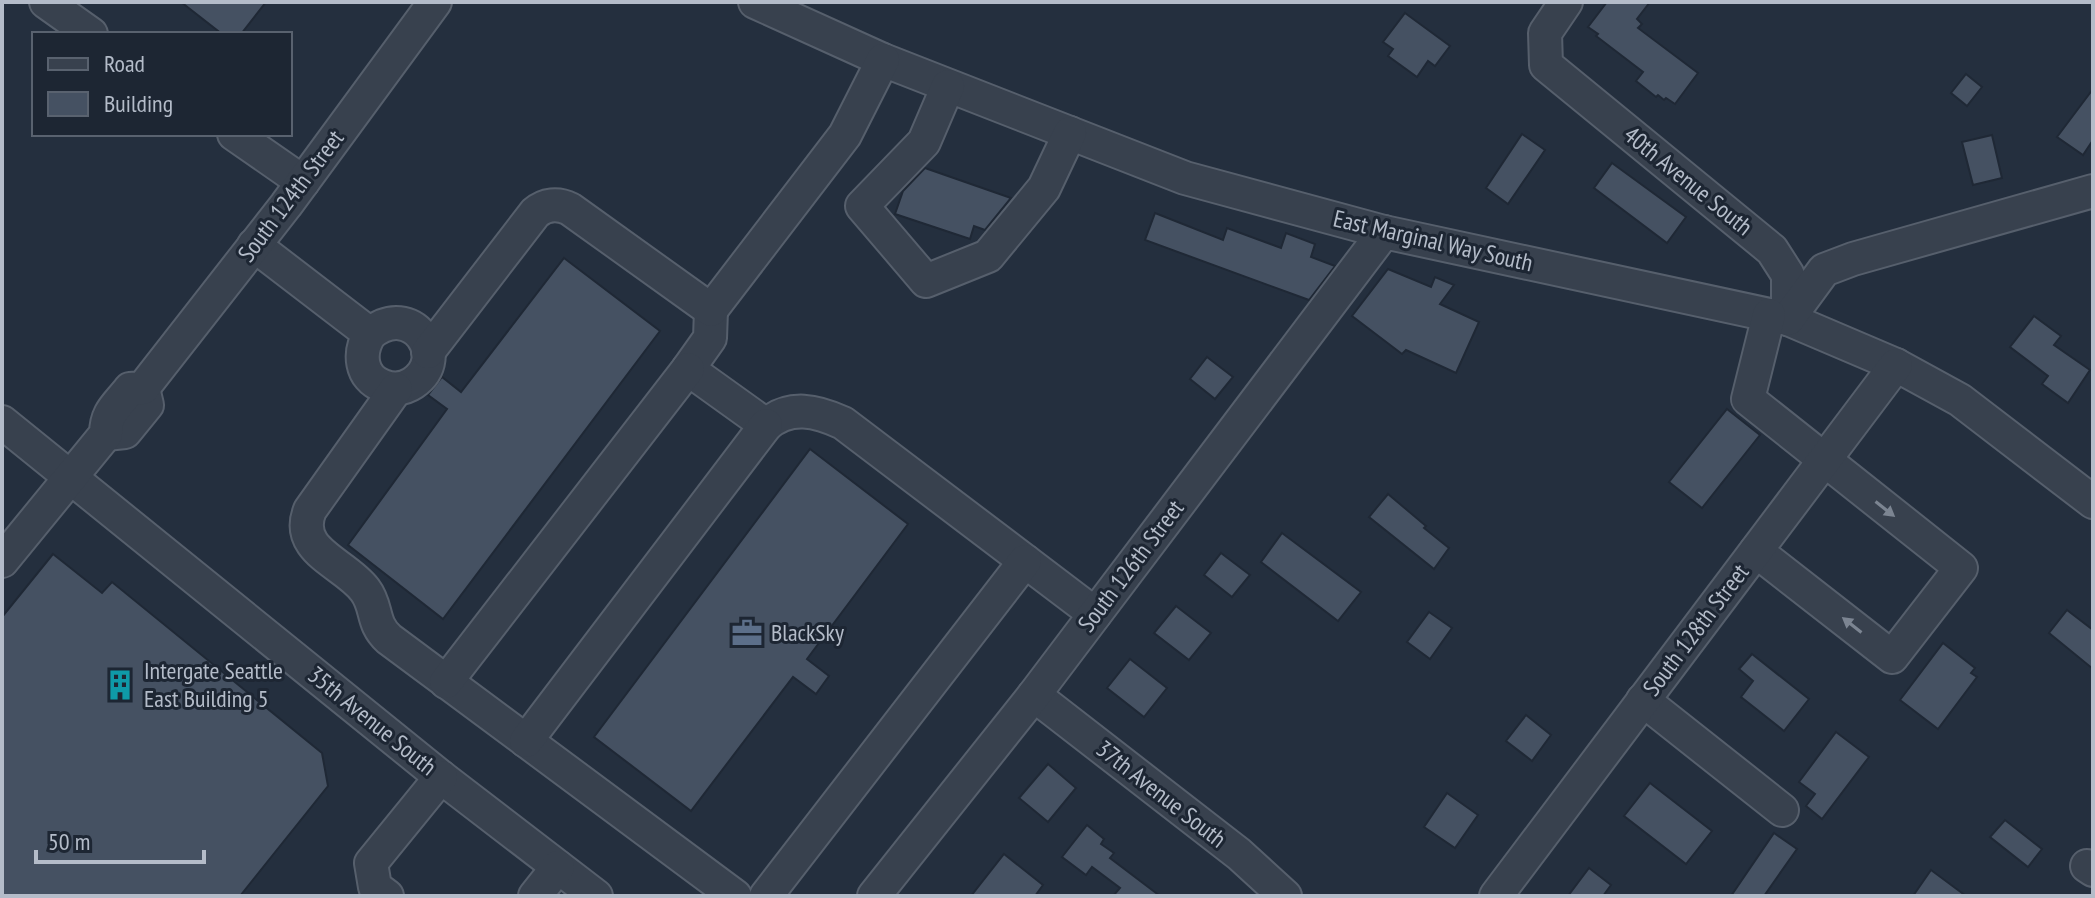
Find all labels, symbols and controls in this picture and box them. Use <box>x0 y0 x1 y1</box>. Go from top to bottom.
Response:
legend <box>32 32 292 136</box>
text: Road <box>104 48 145 79</box>
text: Building <box>104 88 173 119</box>
street label: 40th Avenue South <box>1617 119 1759 242</box>
street label: South 124th Street <box>231 123 351 268</box>
street label: East Marginal Way South <box>1330 202 1536 279</box>
street label: South 126th Street <box>1071 493 1191 638</box>
one-way arrow <box>1875 500 1895 516</box>
street label: South 128th Street <box>1636 557 1756 702</box>
office icon: BlackSky <box>730 616 764 650</box>
place label: BlackSky <box>771 617 844 648</box>
one-way arrow <box>1842 618 1862 634</box>
place label: Intergate Seattle East Building 5 <box>144 655 283 714</box>
street label: 35th Avenue South <box>301 659 443 782</box>
building icon: Intergate Seattle East Building 5 <box>103 668 137 702</box>
street label: 37th Avenue South <box>1090 733 1233 854</box>
scale bar <box>36 814 204 864</box>
text: 50 m <box>48 826 90 857</box>

